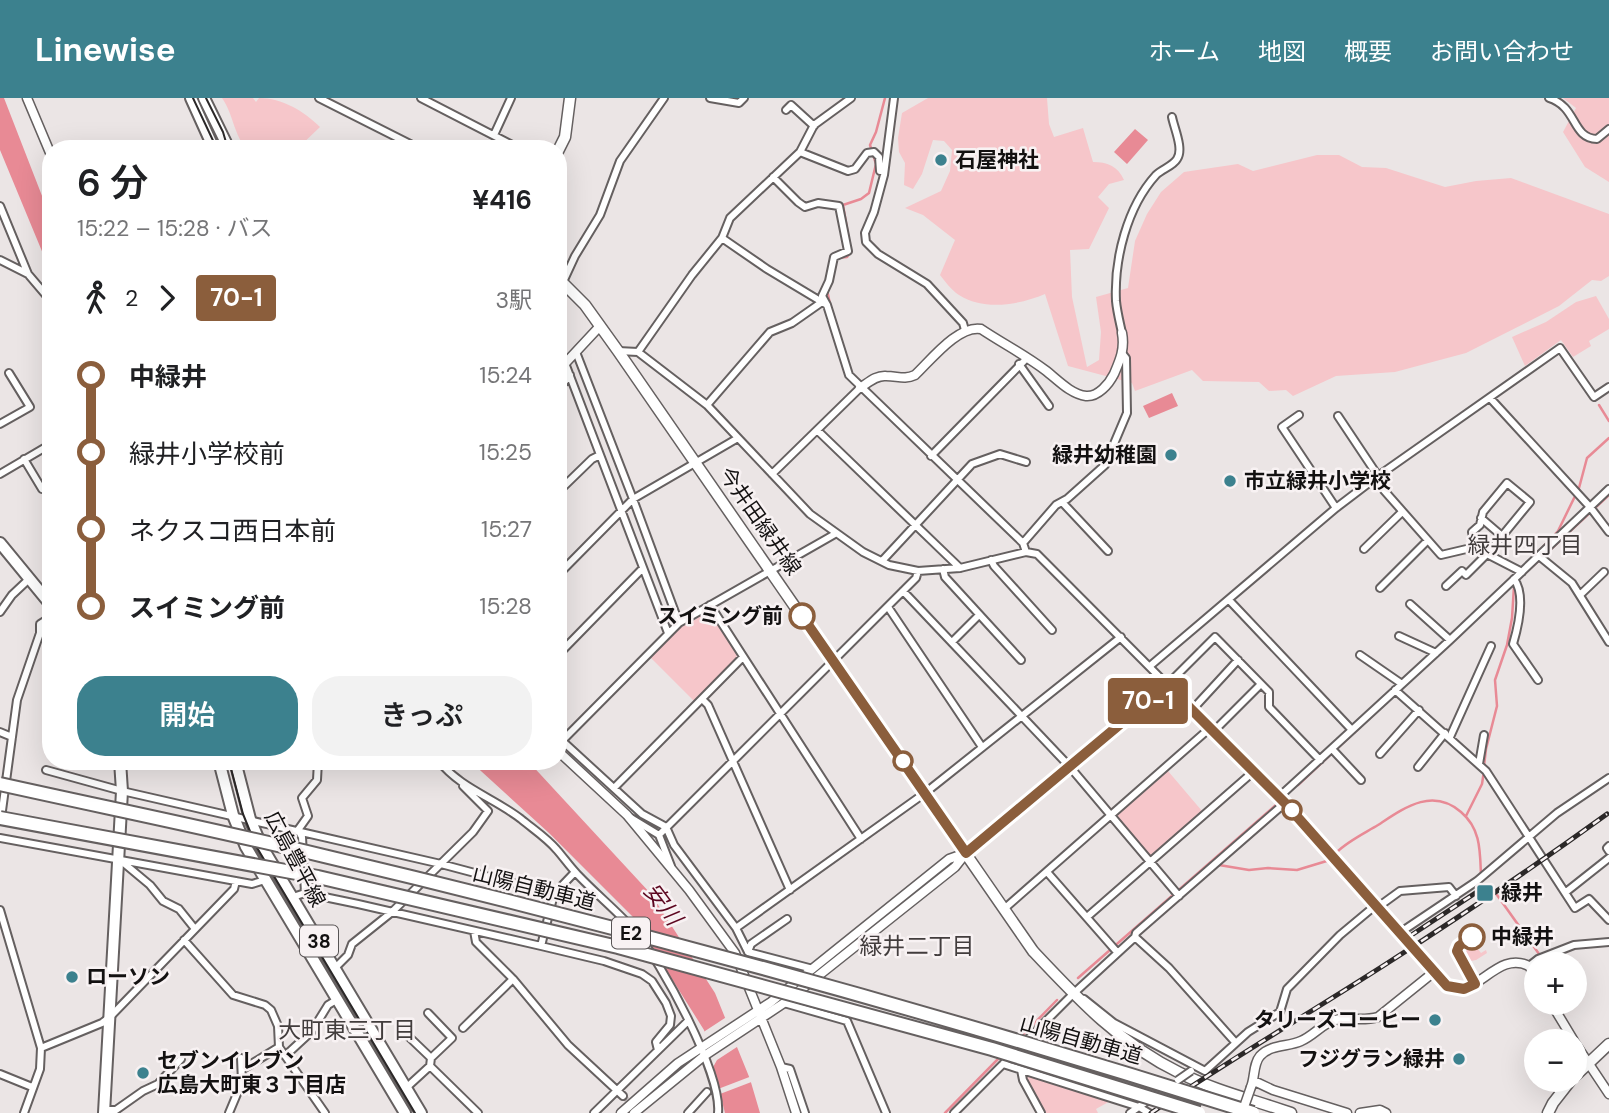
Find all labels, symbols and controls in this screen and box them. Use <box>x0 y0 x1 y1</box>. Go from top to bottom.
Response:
text: Linewise <box>35 28 176 71</box>
text: ホーム <box>1149 36 1220 67</box>
text: 地図 <box>1258 36 1306 67</box>
text: 概要 <box>1344 36 1392 67</box>
text: お問い合わせ <box>1430 36 1574 67</box>
place label: 石屋神社 <box>955 146 1039 174</box>
marker: 石屋神社 <box>933 152 949 168</box>
text: 6 分 <box>77 158 148 208</box>
text: ¥416 <box>472 183 532 217</box>
text: 15:22 – 15:28 · バス <box>77 213 272 243</box>
icon: walk <box>77 279 115 317</box>
icon: forward <box>148 279 186 317</box>
text: 70-1 <box>210 282 262 313</box>
text: 2 <box>125 283 138 313</box>
text: 3駅 <box>495 285 532 315</box>
text: 中緑井 <box>129 360 207 394</box>
text: 15:24 <box>479 360 532 390</box>
text: 緑井小学校前 <box>129 437 285 471</box>
text: 15:25 <box>479 437 532 467</box>
place label: 緑井幼稚園 <box>1052 441 1157 469</box>
marker: 緑井幼稚園 <box>1163 447 1179 463</box>
street label: 今井田緑井線 <box>712 461 808 581</box>
place label: 市立緑井小学校 <box>1244 467 1391 495</box>
marker: 市立緑井小学校 <box>1222 473 1238 489</box>
text: ネクスコ西日本前 <box>129 514 336 548</box>
text: 15:27 <box>481 514 532 544</box>
district label: 緑井四丁目 <box>1468 530 1583 560</box>
text: スイミング前 <box>129 591 285 625</box>
text: 15:28 <box>479 591 532 621</box>
place label: スイミング前 <box>657 602 783 630</box>
marker: スイミング前 <box>789 603 815 629</box>
button: 開始 <box>77 676 298 756</box>
button: きっぷ <box>312 676 532 756</box>
line badge: 70-1 <box>1099 678 1197 724</box>
text: 70-1 <box>1122 685 1174 716</box>
unlabelled marker <box>893 751 913 771</box>
unlabelled marker <box>1282 800 1302 820</box>
street label: 広島豊平線 <box>258 806 332 912</box>
street label: 山陽自動車道 <box>469 859 599 917</box>
water label: 安川 <box>637 877 691 934</box>
place label: 緑井 <box>1501 879 1543 907</box>
marker: 緑井 <box>1475 883 1495 903</box>
road number: E2 <box>612 918 650 948</box>
place label: 中緑井 <box>1491 923 1554 951</box>
marker: 中緑井 <box>1459 924 1485 950</box>
road number: 38 <box>300 926 338 956</box>
district label: 緑井二丁目 <box>860 931 975 961</box>
map controls <box>1524 952 1587 1092</box>
button: + <box>1524 952 1587 1015</box>
place label: ローソン <box>86 963 170 991</box>
marker: ローソン <box>64 969 80 985</box>
place label: タリーズコーヒー <box>1254 1006 1421 1034</box>
street label: 山陽自動車道 <box>1017 1009 1145 1071</box>
marker: タリーズコーヒー <box>1427 1012 1443 1028</box>
district label: 大町東三丁目 <box>278 1015 416 1045</box>
button: − <box>1524 1029 1587 1092</box>
place label: フジグラン緑井 <box>1298 1045 1445 1073</box>
place label: セブンイレブン 広島大町東３丁目店 <box>157 1047 346 1099</box>
marker: フジグラン緑井 <box>1451 1051 1467 1067</box>
marker: セブンイレブン 広島大町東３丁目店 <box>135 1065 151 1081</box>

